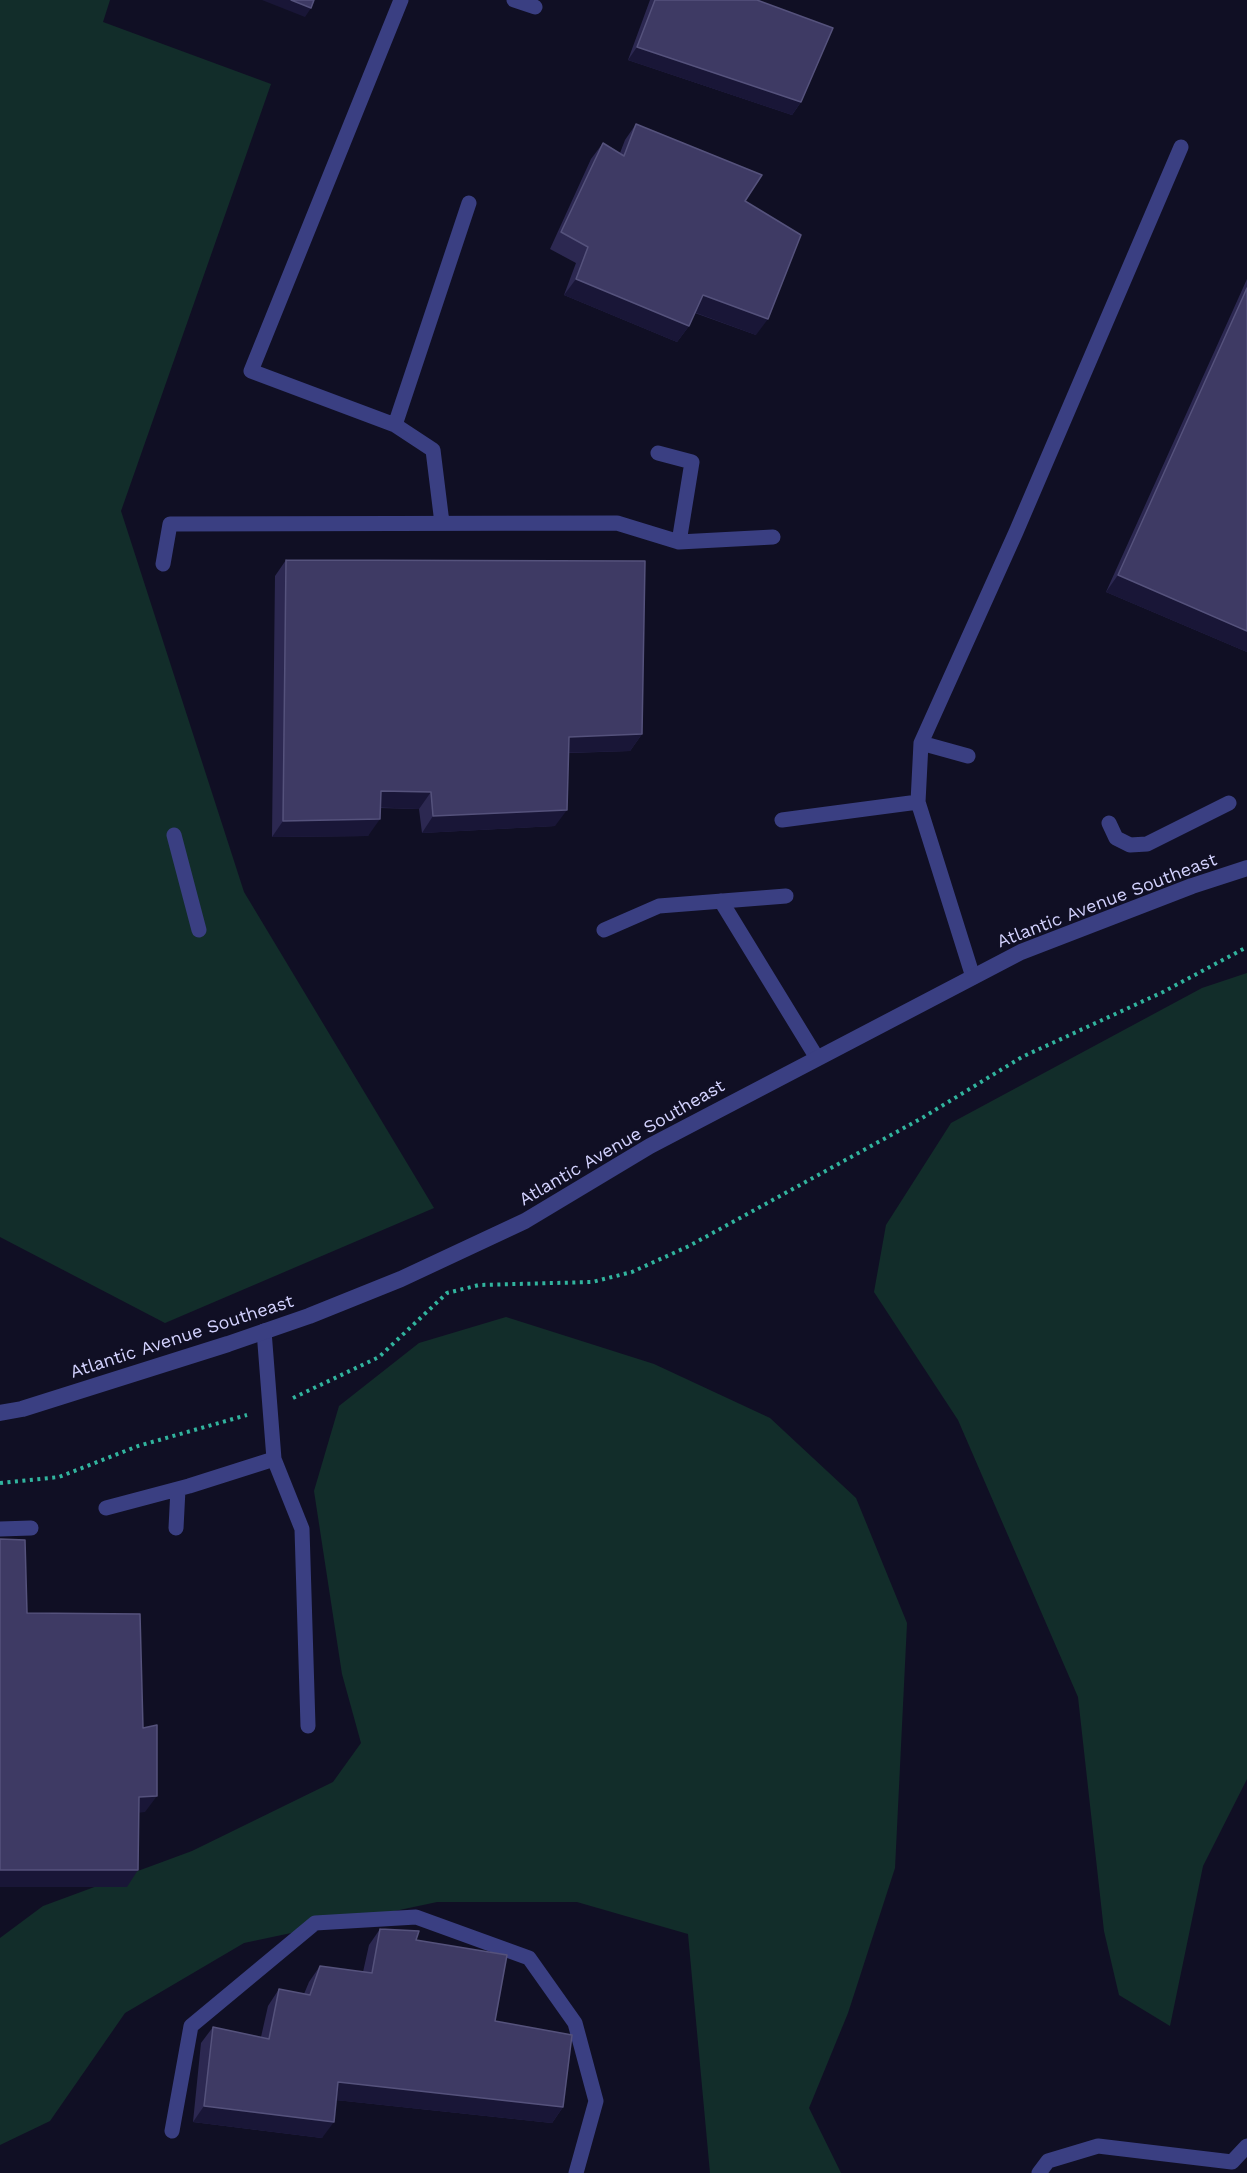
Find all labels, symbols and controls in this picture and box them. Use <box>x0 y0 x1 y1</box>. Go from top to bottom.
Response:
street label: Atlantic Avenue Southeast <box>994 849 1220 953</box>
street label: Atlantic Avenue Southeast <box>515 1075 729 1211</box>
street label: Atlantic Avenue Southeast <box>68 1291 296 1383</box>

